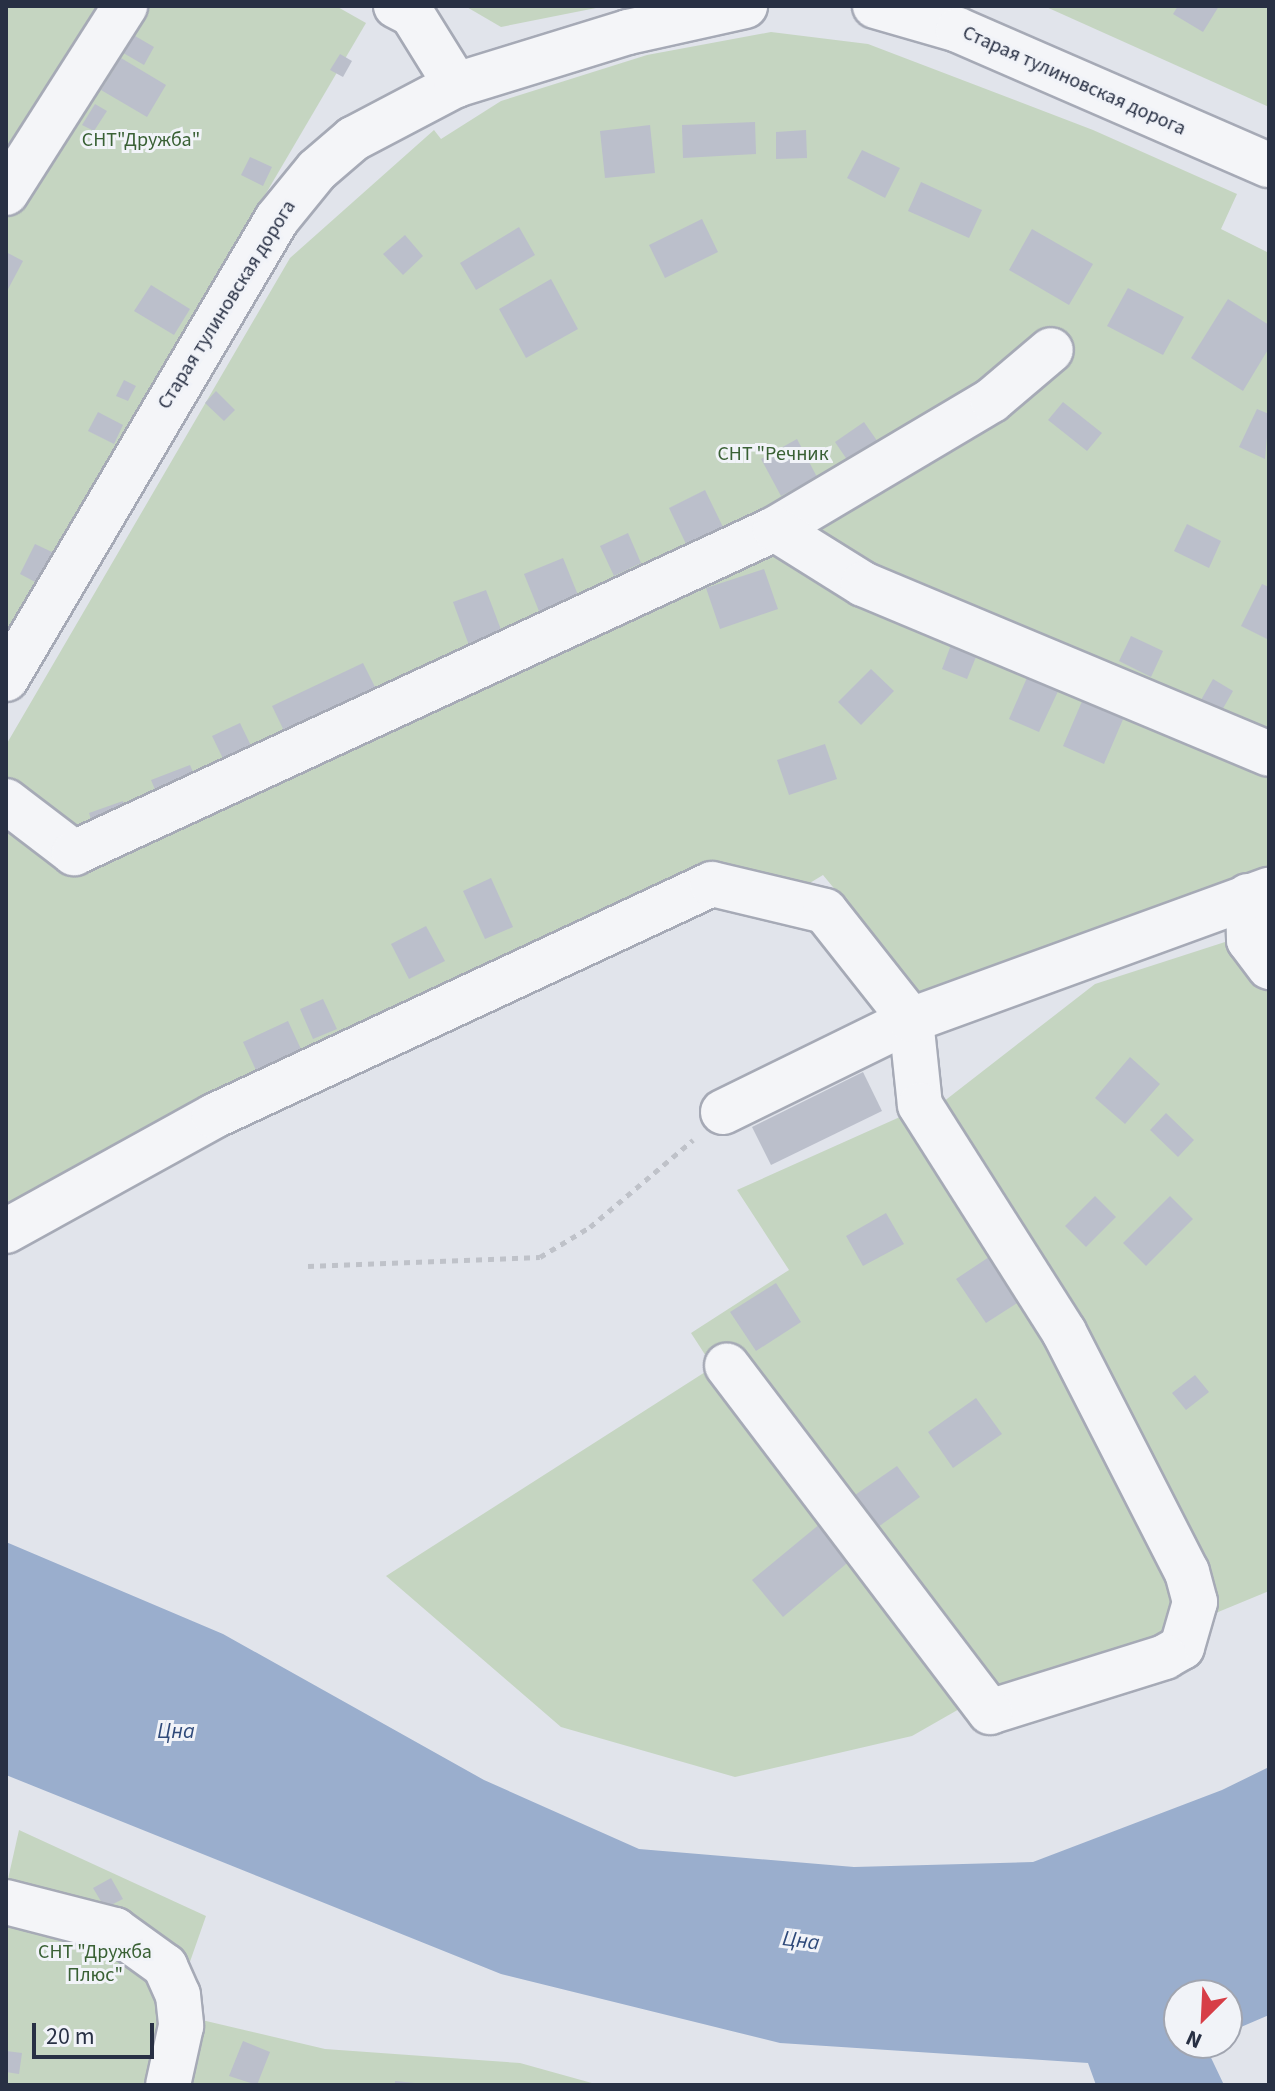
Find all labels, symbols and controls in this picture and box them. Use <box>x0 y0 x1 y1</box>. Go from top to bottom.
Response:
street label: Старая тулиновская дорога <box>959 21 1189 141</box>
park label: СНТ"Дружба" <box>82 128 200 152</box>
street label: Старая тулиновская дорога <box>153 196 301 414</box>
park label: СНТ "Речник <box>717 442 829 466</box>
water label: Цна <box>157 1719 195 1745</box>
water label: Цна <box>781 1926 821 1956</box>
park label: СНТ "Дружба Плюс" <box>38 1940 152 1987</box>
north arrow <box>1163 1979 1243 2059</box>
scale bar <box>36 2007 158 2057</box>
text: 20 m <box>46 2019 95 2054</box>
text: N <box>1181 2022 1207 2057</box>

